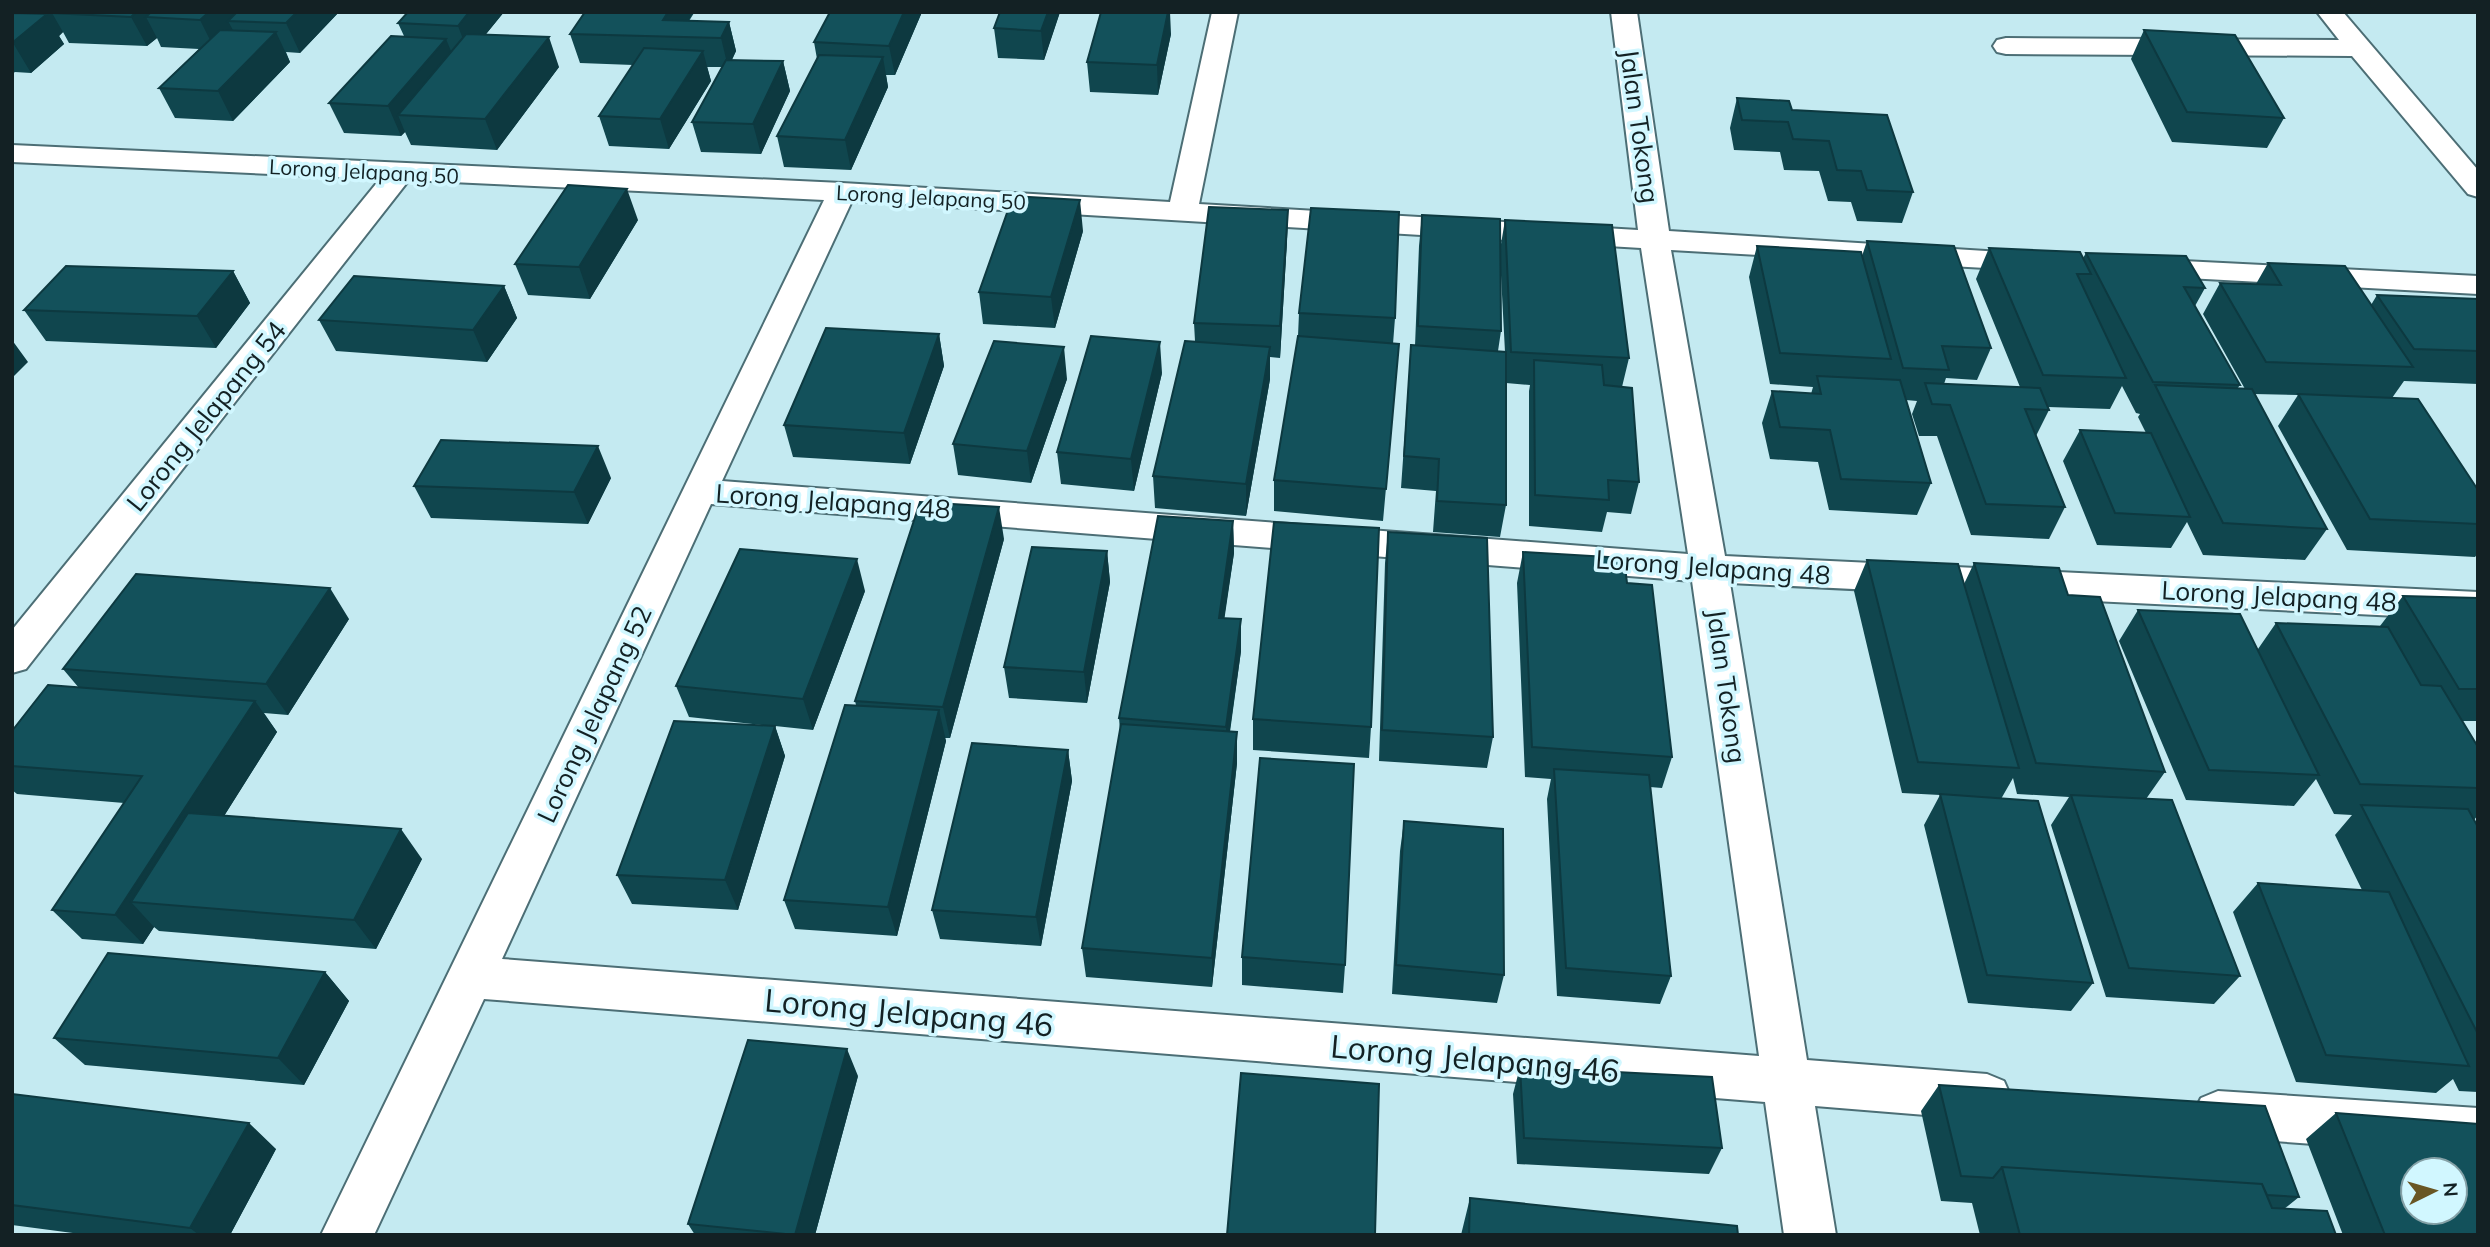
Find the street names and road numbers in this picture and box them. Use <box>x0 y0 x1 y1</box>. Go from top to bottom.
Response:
street label: Jalan Tokong <box>1613 47 1667 205</box>
street label: Lorong Jelapang 50 <box>268 153 460 189</box>
street label: Lorong Jelapang 50 <box>835 179 1027 215</box>
street label: Lorong Jelapang 54 <box>119 314 293 518</box>
street label: Lorong Jelapang 48 <box>714 476 952 526</box>
street label: Lorong Jelapang 48 <box>1594 542 1832 592</box>
street label: Lorong Jelapang 48 <box>2161 573 2397 619</box>
street label: Lorong Jelapang 52 <box>529 600 659 828</box>
street label: Jalan Tokong <box>1700 607 1754 765</box>
street label: Lorong Jelapang 46 <box>763 979 1055 1045</box>
street label: Lorong Jelapang 46 <box>1329 1025 1621 1091</box>

